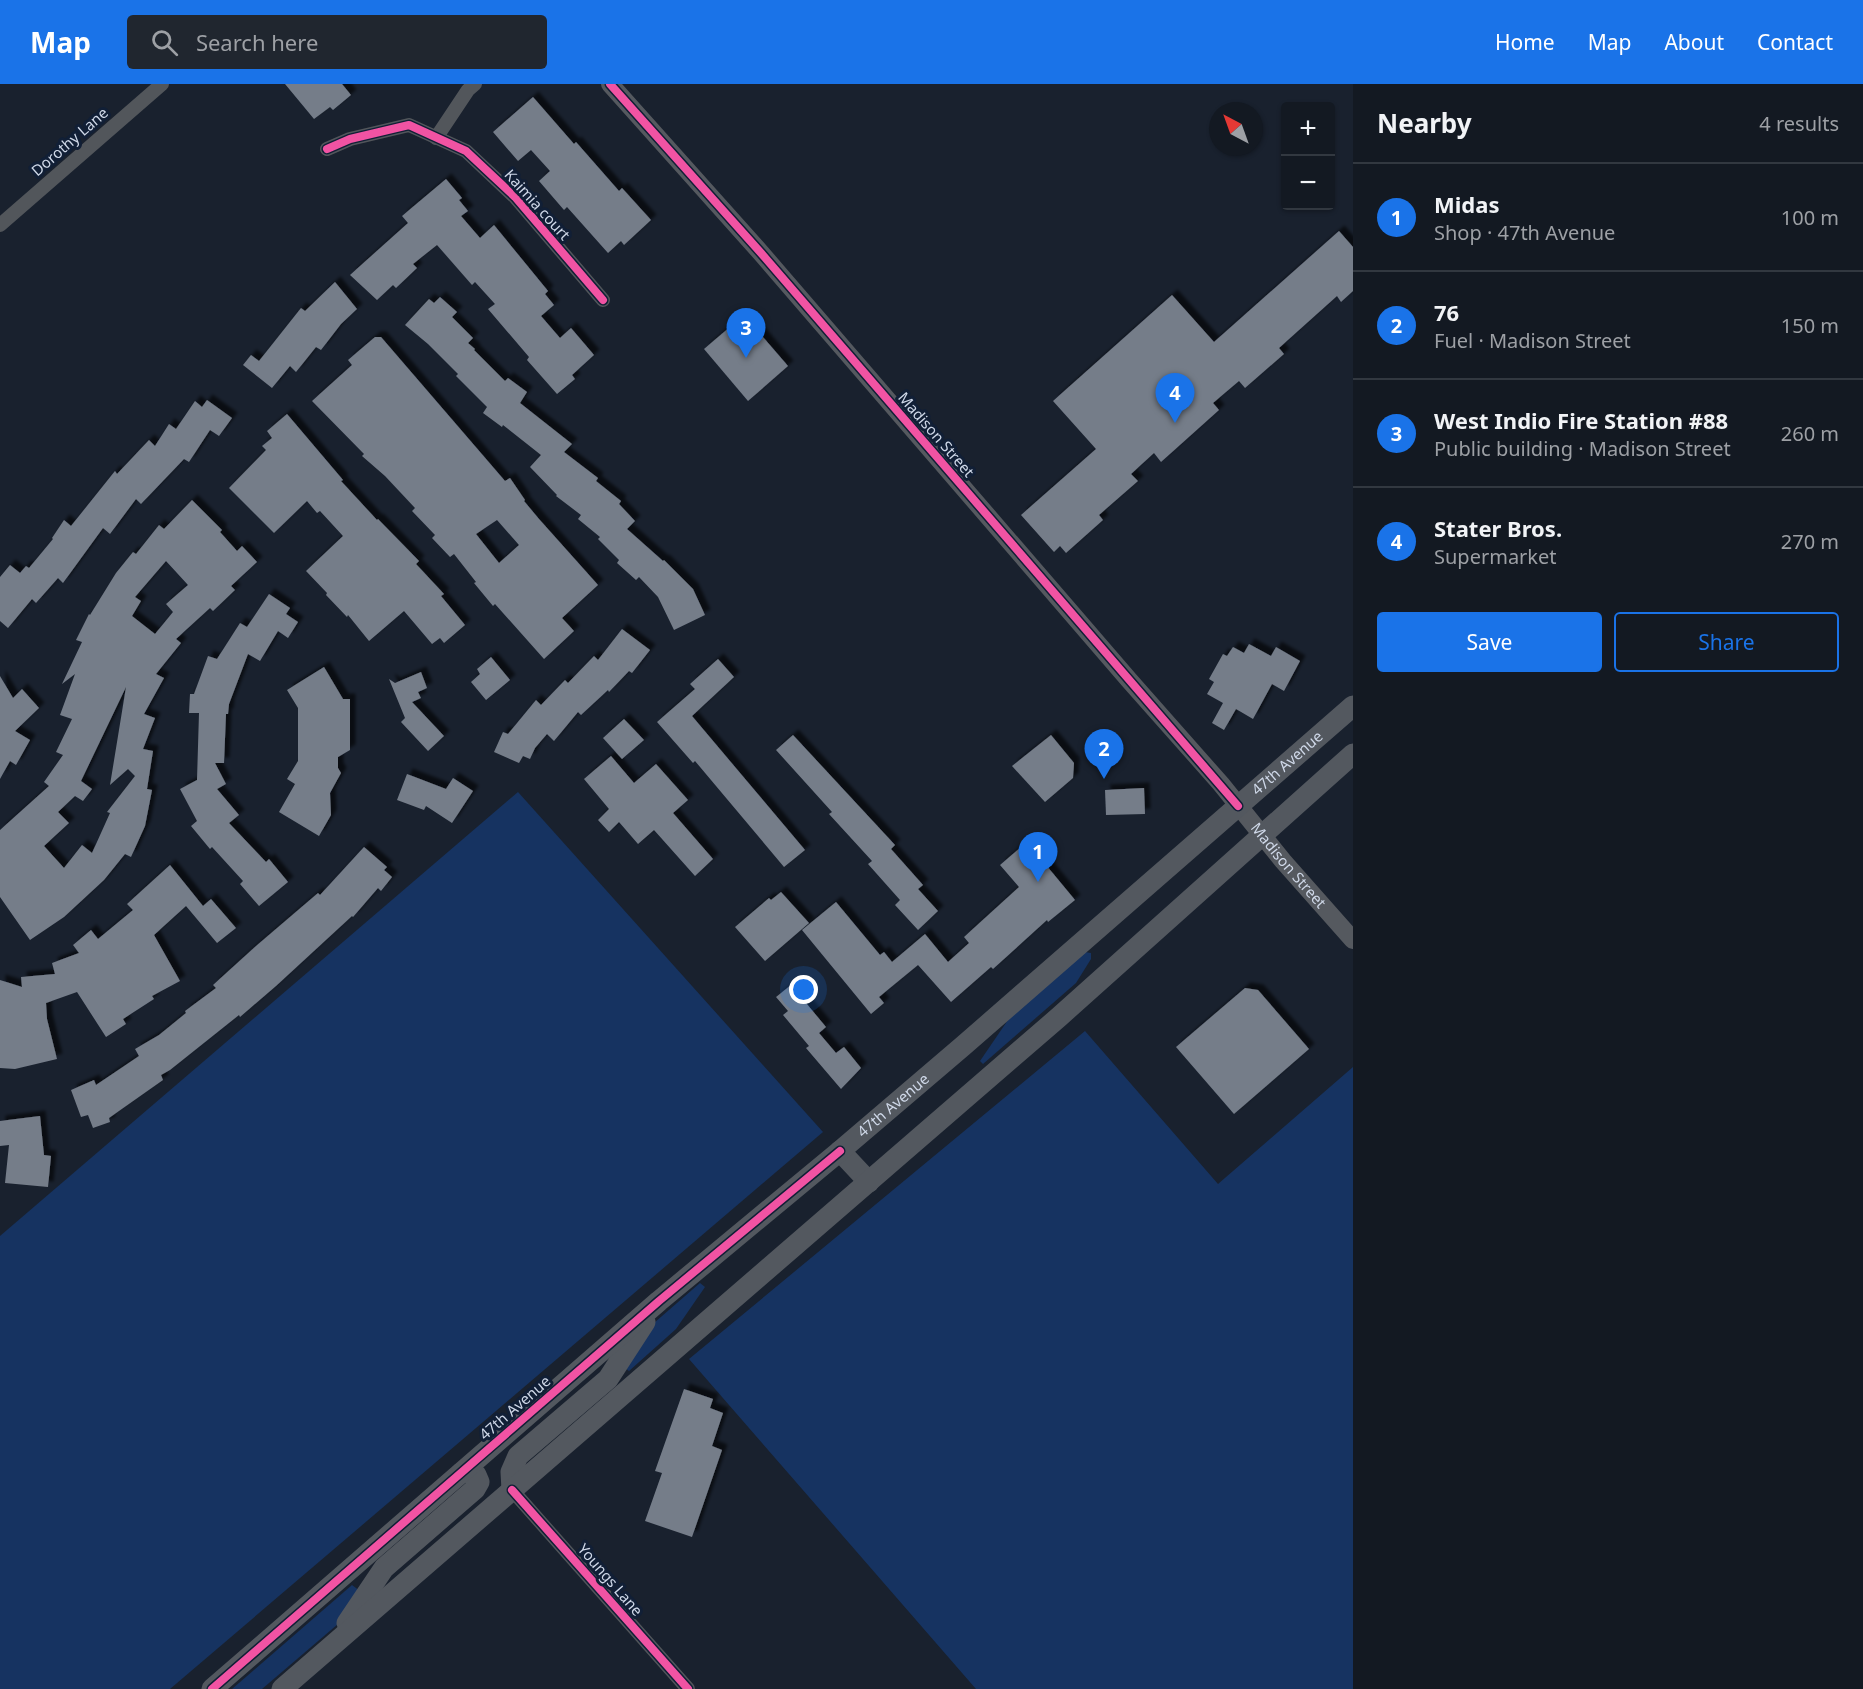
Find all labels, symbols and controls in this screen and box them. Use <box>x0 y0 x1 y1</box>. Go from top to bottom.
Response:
search box <box>127 15 547 69</box>
text: Map <box>30 23 91 61</box>
icon: search <box>148 26 181 59</box>
text: Search here <box>196 27 318 57</box>
text: Home <box>1495 28 1555 56</box>
text: Map <box>1588 28 1631 56</box>
text: About <box>1664 28 1724 56</box>
text: Contact <box>1757 28 1833 56</box>
street label: Dorothy Lane <box>27 102 112 180</box>
north arrow <box>1209 102 1263 156</box>
map controls <box>1281 102 1335 210</box>
button: + <box>1281 102 1335 156</box>
text: Nearby <box>1377 105 1472 141</box>
text: 4 results <box>1759 110 1839 137</box>
button: − <box>1281 156 1335 210</box>
street label: Kaimia court <box>501 165 575 245</box>
text: Midas <box>1434 189 1499 219</box>
text: 1 <box>1391 204 1402 231</box>
text: 100 m <box>1781 204 1839 231</box>
text: Shop · 47th Avenue <box>1434 219 1615 246</box>
text: 76 <box>1434 297 1459 327</box>
pin: 3 <box>726 308 766 358</box>
text: 2 <box>1391 312 1402 339</box>
text: 150 m <box>1781 312 1839 339</box>
text: Fuel · Madison Street <box>1434 327 1631 354</box>
pin: 4 <box>1156 374 1194 423</box>
street label: Madison Street <box>894 388 980 482</box>
text: West Indio Fire Station #88 <box>1434 405 1728 435</box>
text: 3 <box>1391 420 1402 447</box>
text: 260 m <box>1781 420 1839 447</box>
text: Public building · Madison Street <box>1434 435 1731 462</box>
text: Stater Bros. <box>1434 513 1562 543</box>
text: 4 <box>1391 528 1402 555</box>
text: 270 m <box>1781 528 1839 555</box>
text: Supermarket <box>1434 543 1557 570</box>
button: Save <box>1377 612 1602 672</box>
button: Share <box>1614 612 1839 672</box>
street label: 47th Avenue <box>1247 726 1327 799</box>
pin: 2 <box>1084 730 1124 779</box>
street label: Madison Street <box>1247 818 1332 912</box>
pin: 1 <box>1018 832 1058 882</box>
your location <box>789 975 818 1004</box>
street label: 47th Avenue <box>852 1068 933 1141</box>
street label: 47th Avenue <box>474 1371 554 1444</box>
street label: Youngs Lane <box>574 1539 648 1620</box>

